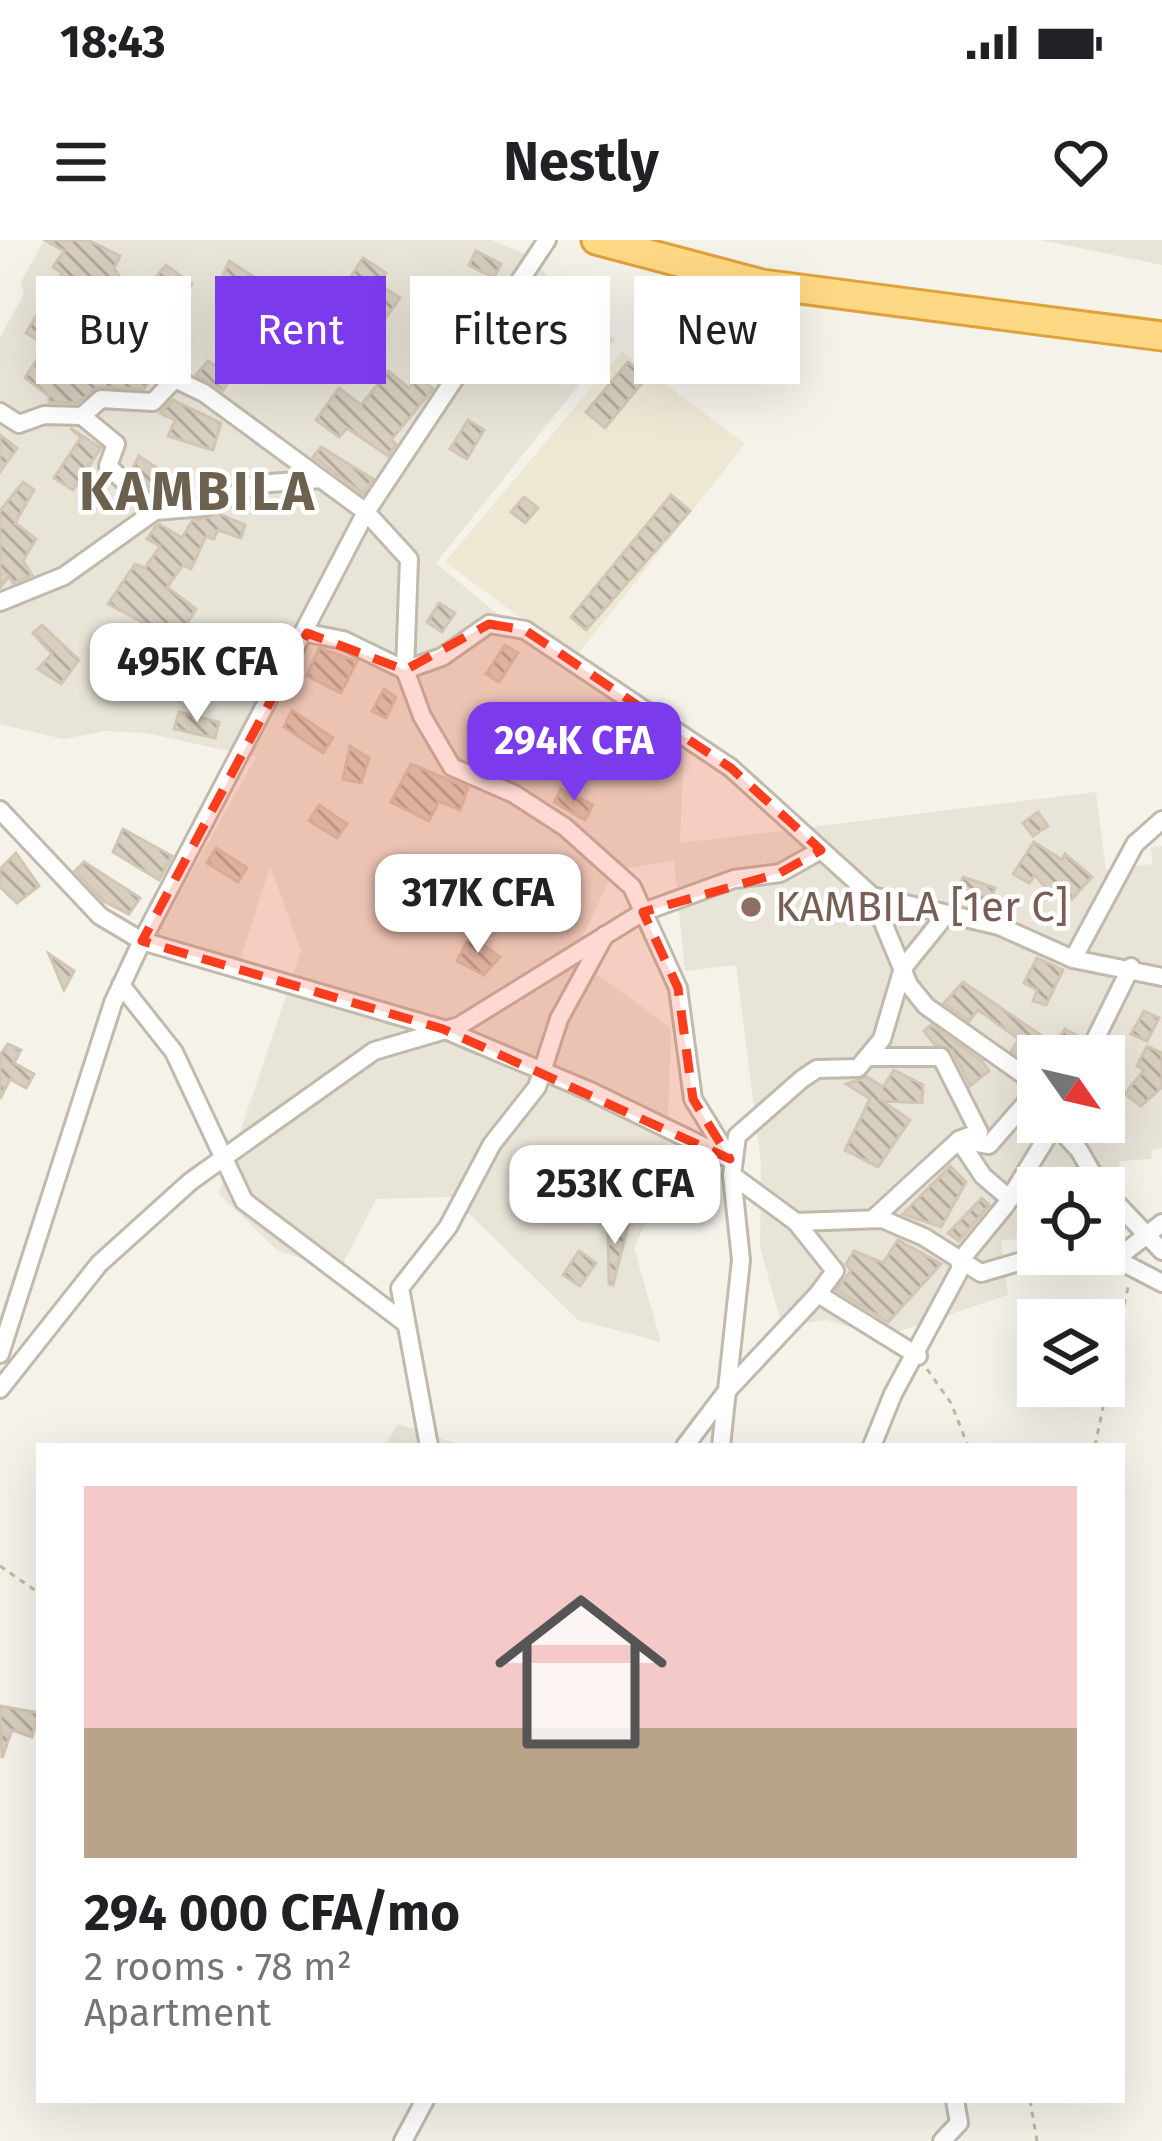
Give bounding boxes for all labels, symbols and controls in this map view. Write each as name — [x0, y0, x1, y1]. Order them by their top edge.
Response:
text: 18:43 — [60, 15, 166, 69]
icon: menu — [48, 129, 114, 195]
icon: heart — [1048, 129, 1114, 195]
text: Nestly — [503, 130, 659, 194]
chip: Buy — [36, 276, 191, 384]
chip: Rent — [215, 276, 386, 384]
chip: Filters — [410, 276, 610, 384]
chip: New — [634, 276, 800, 384]
district label: KAMBILA — [79, 460, 317, 524]
pin: 495K CFA — [73, 623, 321, 725]
text: 495K CFA — [117, 639, 277, 685]
pin: 294K CFA — [450, 702, 698, 804]
text: 294K CFA — [494, 718, 654, 764]
pin: 317K CFA — [354, 854, 602, 956]
text: 317K CFA — [402, 870, 554, 916]
place label: KAMBILA [1er C] — [775, 882, 1068, 932]
marker: KAMBILA [1er C] — [738, 894, 764, 920]
north arrow — [1017, 1035, 1125, 1143]
map controls — [1017, 1035, 1125, 1407]
pin: 253K CFA — [491, 1145, 739, 1247]
text: 253K CFA — [536, 1161, 694, 1207]
button: locate — [1017, 1167, 1125, 1275]
button: layers — [1017, 1299, 1125, 1407]
icon: home — [473, 1564, 689, 1780]
text: 294 000 CFA/mo — [84, 1882, 460, 1944]
text: 2 rooms · 78 m² — [84, 1944, 352, 1990]
text: Apartment — [84, 1990, 271, 2036]

